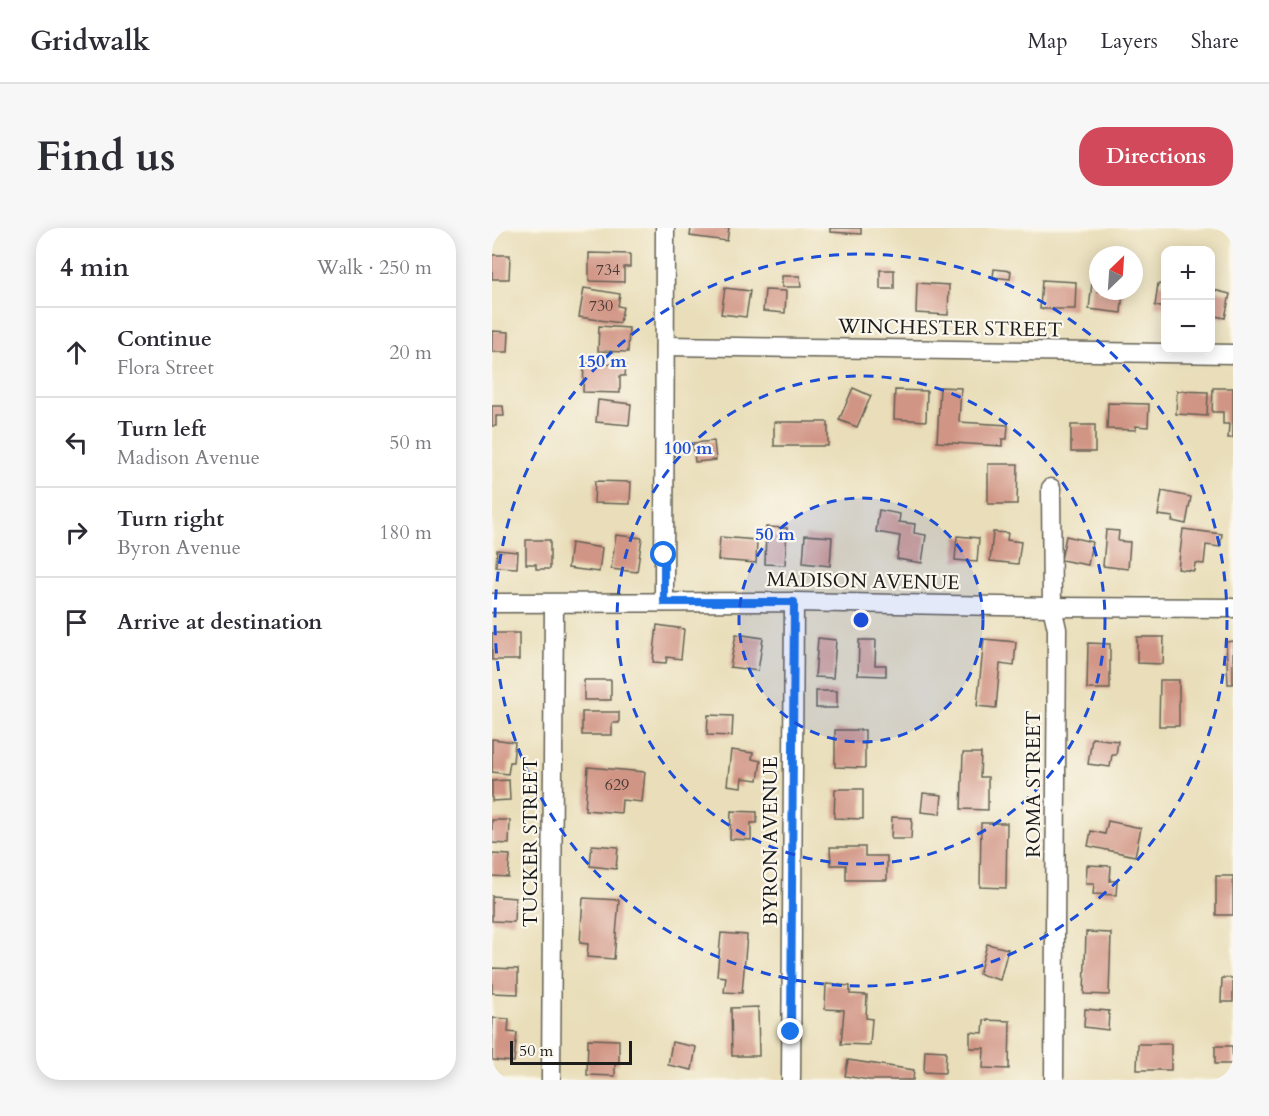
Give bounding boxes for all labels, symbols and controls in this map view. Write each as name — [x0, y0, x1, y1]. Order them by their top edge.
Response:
text: Gridwalk — [30, 22, 150, 60]
text: Map — [1028, 27, 1068, 56]
text: Layers — [1101, 27, 1158, 56]
text: Share — [1191, 27, 1239, 56]
button: Directions — [1079, 127, 1233, 186]
text: Find us — [36, 128, 176, 185]
north arrow — [1089, 246, 1143, 300]
map controls — [1161, 246, 1215, 354]
button: + — [1161, 246, 1215, 300]
text: 4 min — [60, 250, 129, 285]
text: Walk · 250 m — [317, 254, 432, 281]
house number: 734 — [596, 259, 620, 281]
house number: 730 — [589, 295, 613, 317]
button: − — [1161, 300, 1215, 354]
street label: WINCHESTER STREET — [837, 313, 1063, 343]
text: Continue — [117, 324, 212, 354]
icon: ahead — [60, 336, 93, 369]
text: 20 m — [389, 339, 432, 366]
text: 150 m — [577, 349, 627, 374]
text: Flora Street — [117, 354, 214, 381]
text: Turn left — [117, 414, 206, 444]
icon: left — [60, 426, 93, 459]
text: 50 m — [389, 429, 432, 456]
text: 100 m — [663, 436, 713, 461]
text: Madison Avenue — [117, 444, 260, 471]
text: Turn right — [117, 504, 224, 534]
icon: right — [60, 516, 93, 549]
text: 180 m — [379, 519, 432, 546]
text: 50 m — [755, 522, 795, 547]
text: Byron Avenue — [117, 534, 241, 561]
route start — [650, 541, 676, 567]
street label: MADISON AVENUE — [766, 566, 960, 596]
icon: arrive — [60, 606, 93, 639]
text: Arrive at destination — [117, 607, 322, 637]
centre of rings — [851, 610, 871, 630]
street label: ROMA STREET — [1020, 710, 1047, 858]
street label: TUCKER STREET — [517, 756, 544, 927]
street label: BYRON AVENUE — [757, 756, 784, 926]
house number: 629 — [605, 774, 629, 796]
route end — [777, 1018, 803, 1044]
scale bar — [510, 1038, 632, 1066]
text: 50 m — [519, 1040, 553, 1062]

